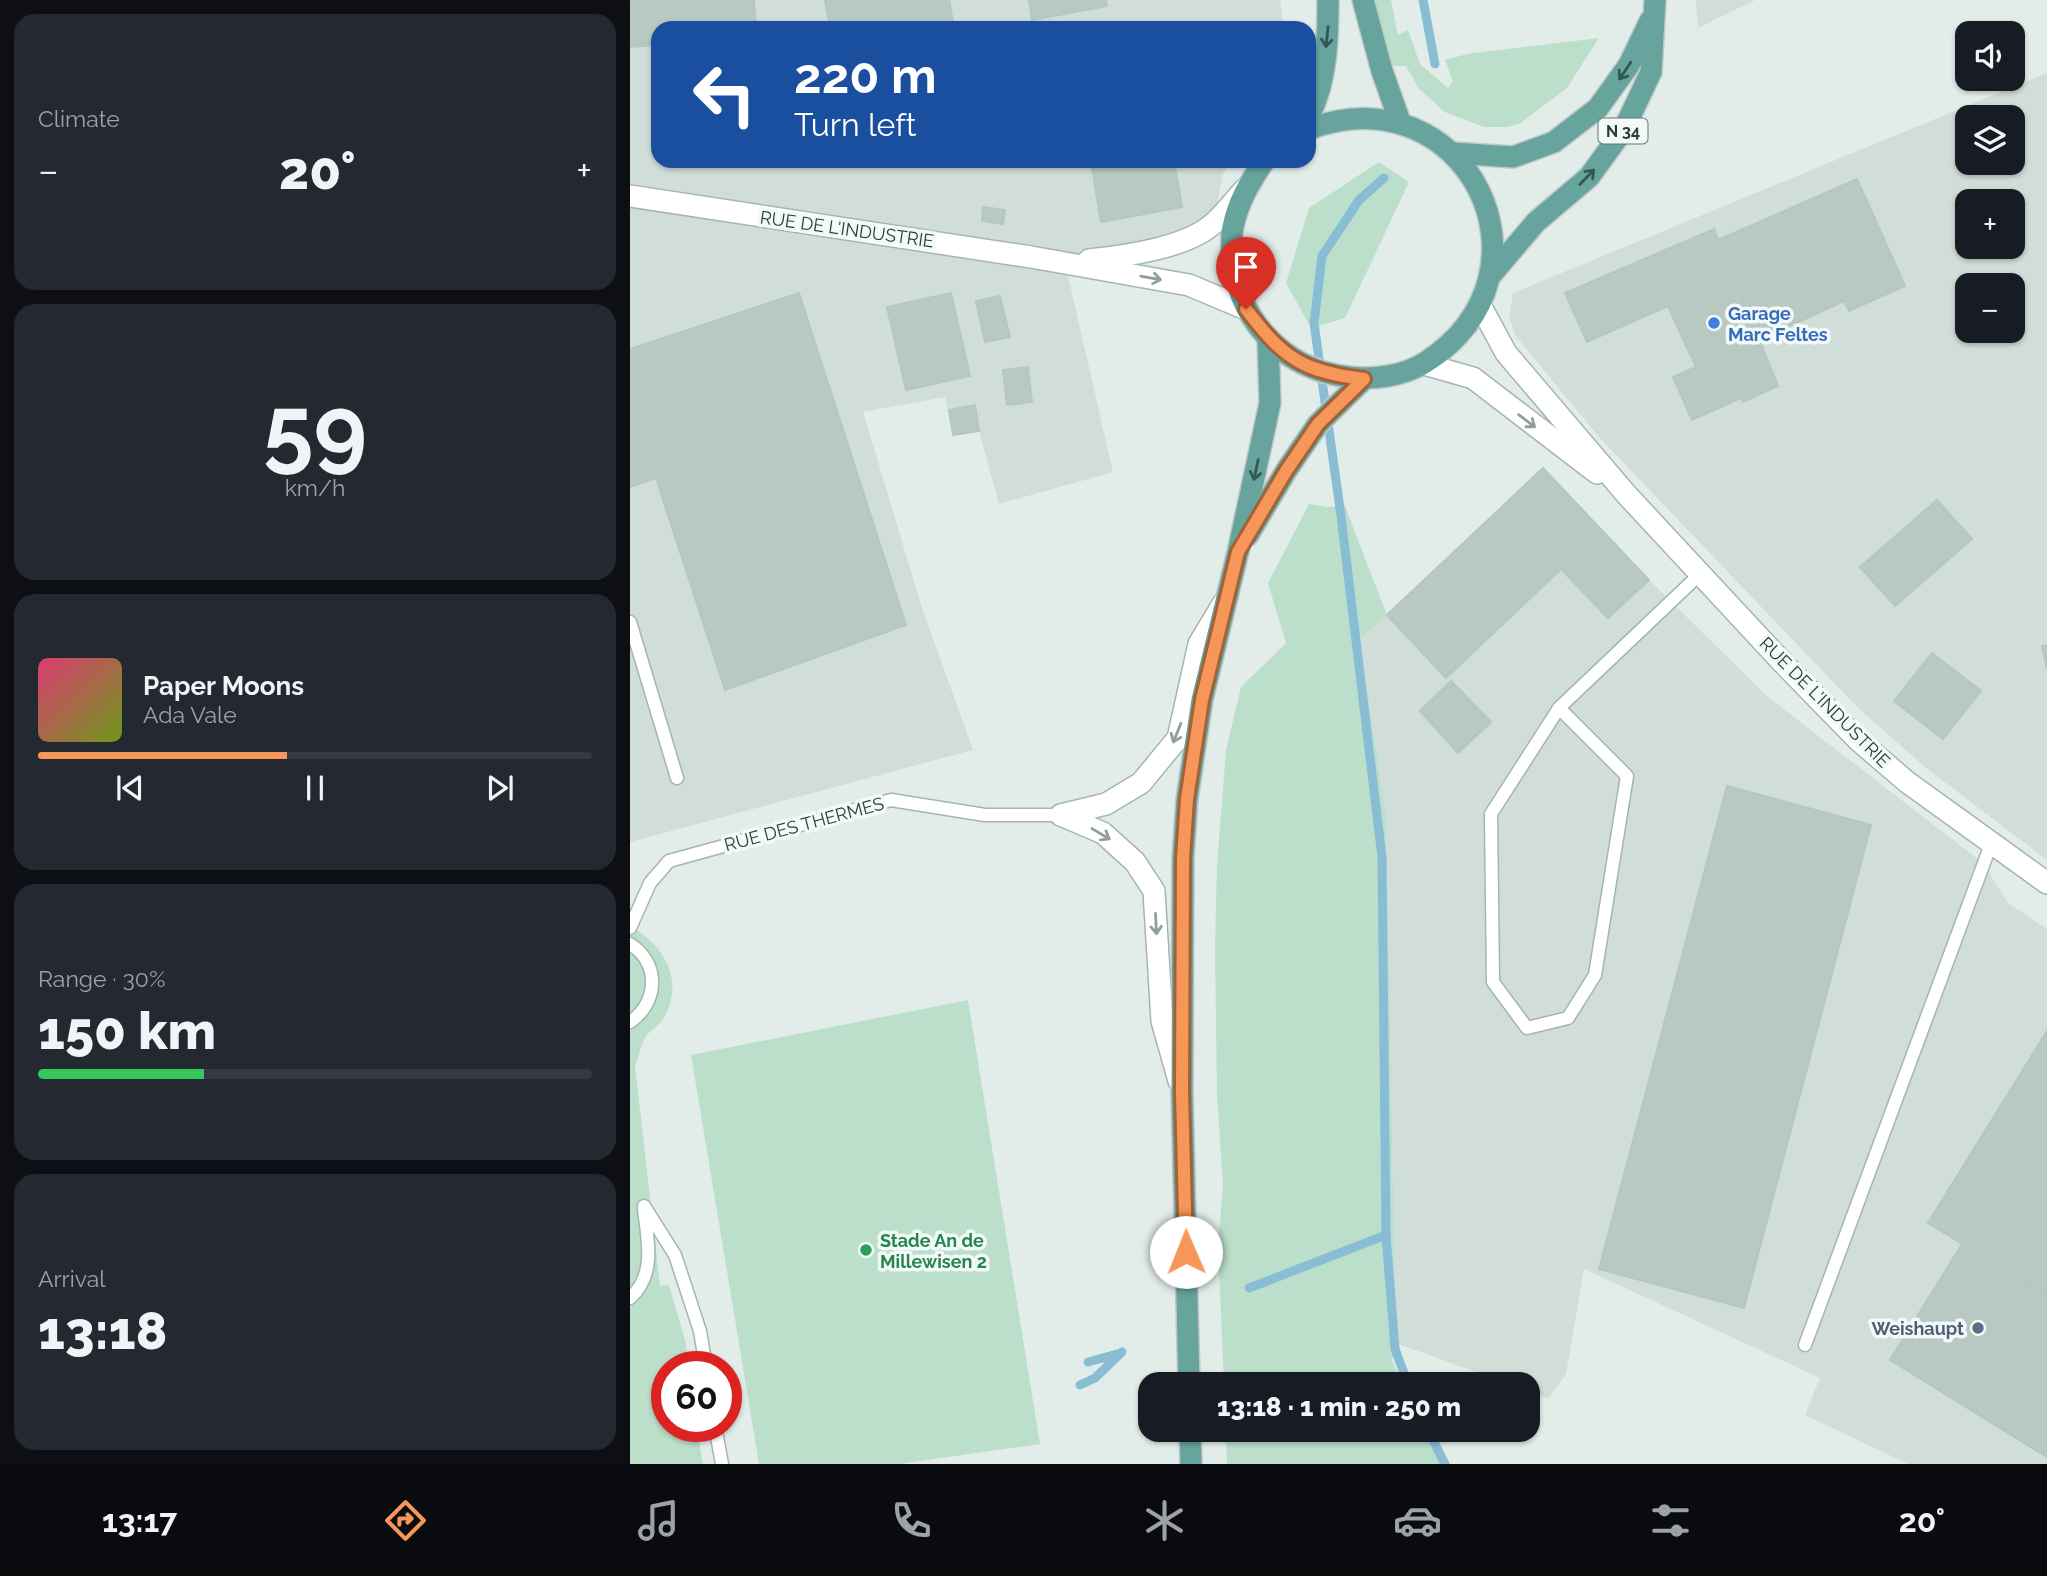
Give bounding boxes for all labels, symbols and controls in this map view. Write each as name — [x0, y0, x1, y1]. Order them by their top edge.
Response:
map controls — [1955, 21, 2025, 343]
button: sound — [1955, 21, 2025, 91]
one-way arrow — [1320, 25, 1333, 48]
text: 220 m — [794, 47, 937, 104]
icon: left — [679, 49, 770, 140]
one-way arrow — [1617, 61, 1632, 80]
text: Climate — [38, 105, 120, 132]
button: layers — [1955, 105, 2025, 175]
text: Turn left — [794, 106, 916, 143]
road number: N 34 — [1598, 119, 1648, 144]
text: 20° — [279, 140, 356, 201]
text: − — [38, 148, 58, 193]
text: + — [576, 148, 592, 193]
one-way arrow — [1579, 169, 1596, 186]
button: + — [1955, 189, 2025, 259]
street label: RUE DE L'INDUSTRIE — [759, 206, 935, 252]
pin — [1216, 237, 1276, 309]
icon: arrive — [1227, 248, 1265, 286]
one-way arrow — [1139, 272, 1162, 285]
button: − — [1955, 273, 2025, 343]
place label: Garage Marc Feltes — [1728, 303, 1828, 345]
marker: Garage Marc Feltes — [1706, 315, 1722, 331]
text: 59 — [263, 375, 367, 482]
one-way arrow — [1517, 413, 1535, 428]
one-way arrow — [1249, 458, 1262, 481]
text: km/h — [285, 474, 345, 501]
street label: RUE DE L'INDUSTRIE — [1756, 633, 1894, 771]
text: Paper Moons — [143, 671, 304, 701]
text: Ada Vale — [143, 701, 237, 728]
one-way arrow — [1170, 722, 1183, 744]
icon: previous — [111, 769, 149, 807]
icon: pause — [296, 769, 334, 807]
icon: next — [481, 769, 519, 807]
street label: RUE DES THERMES — [722, 793, 886, 855]
one-way arrow — [1091, 827, 1111, 841]
one-way arrow — [1150, 913, 1163, 935]
text: Range · 30% — [38, 965, 165, 992]
text: 150 km — [38, 1000, 216, 1061]
position arrow — [1149, 1215, 1223, 1289]
place label: Stade An de Millewisen 2 — [880, 1230, 987, 1272]
marker: Stade An de Millewisen 2 — [858, 1242, 874, 1258]
text: Arrival — [38, 1265, 105, 1292]
text: 13:18 — [38, 1300, 167, 1361]
place label: Weishaupt — [1872, 1318, 1964, 1339]
marker: Weishaupt — [1970, 1320, 1986, 1336]
speed limit sign: 60 — [651, 1351, 742, 1442]
text: 13:18 · 1 min · 250 m — [1217, 1392, 1461, 1422]
icon: directions — [381, 1496, 430, 1545]
icon: music — [634, 1496, 683, 1545]
icon: phone — [887, 1496, 936, 1545]
icon: climate — [1140, 1496, 1189, 1545]
icon: car — [1393, 1496, 1442, 1545]
icon: filters — [1646, 1496, 1695, 1545]
text: 13:17 — [102, 1502, 177, 1539]
text: 20° — [1899, 1502, 1945, 1539]

